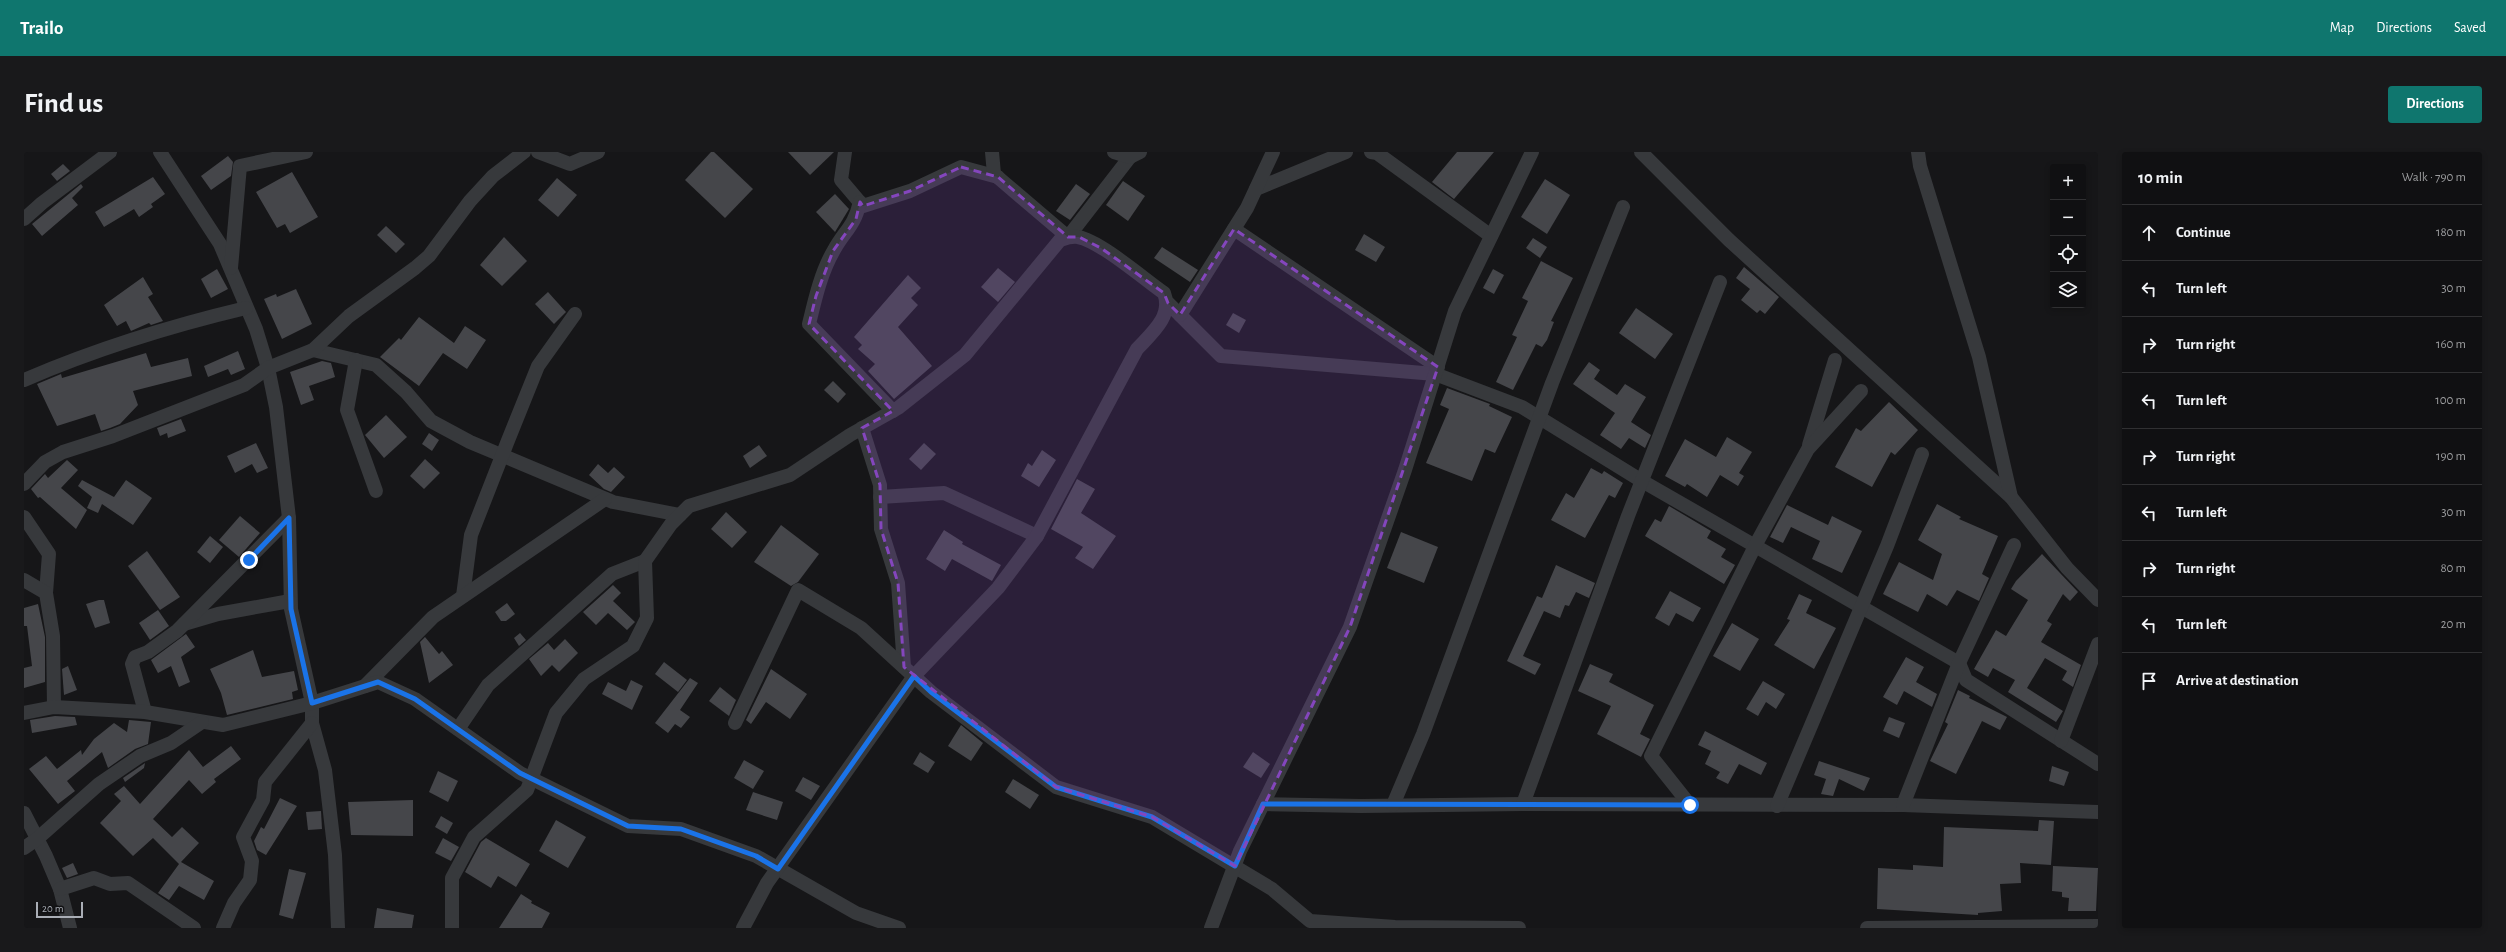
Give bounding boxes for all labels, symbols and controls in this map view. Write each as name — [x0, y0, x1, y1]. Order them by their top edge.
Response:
text: Trailo — [20, 19, 63, 38]
text: Map — [2330, 21, 2354, 35]
text: Directions — [2376, 21, 2432, 35]
text: Saved — [2454, 21, 2486, 35]
button: Directions — [2388, 86, 2482, 123]
text: Find us — [24, 90, 103, 118]
map controls — [2050, 164, 2086, 308]
button: + — [2050, 164, 2086, 200]
text: 10 min — [2138, 169, 2183, 186]
text: Walk · 790 m — [2402, 171, 2466, 184]
button: − — [2050, 200, 2086, 236]
icon: ahead — [2138, 222, 2160, 244]
text: Continue — [2176, 225, 2231, 240]
text: 180 m — [2436, 226, 2466, 239]
button: locate — [2050, 236, 2086, 272]
button: layers — [2050, 272, 2086, 308]
icon: left — [2138, 278, 2160, 300]
text: Turn left — [2176, 281, 2227, 296]
text: 30 m — [2441, 282, 2466, 295]
icon: right — [2138, 334, 2160, 356]
text: Turn right — [2176, 337, 2235, 352]
text: 160 m — [2436, 338, 2466, 351]
icon: left — [2138, 390, 2160, 412]
text: Turn left — [2176, 393, 2227, 408]
text: 100 m — [2435, 394, 2466, 407]
icon: right — [2138, 446, 2160, 468]
text: Turn right — [2176, 449, 2235, 464]
text: 190 m — [2436, 450, 2466, 463]
icon: left — [2138, 502, 2160, 524]
text: Turn left — [2176, 505, 2227, 520]
text: 30 m — [2441, 506, 2466, 519]
route end — [240, 551, 258, 569]
icon: right — [2138, 558, 2160, 580]
text: Turn right — [2176, 561, 2235, 576]
text: 80 m — [2440, 562, 2466, 575]
icon: left — [2138, 614, 2160, 636]
text: Turn left — [2176, 617, 2227, 632]
text: 20 m — [2441, 618, 2466, 631]
icon: arrive — [2138, 670, 2160, 692]
text: Arrive at destination — [2176, 673, 2299, 688]
route start — [1681, 796, 1699, 814]
scale bar — [36, 900, 83, 919]
text: 20 m — [42, 903, 63, 914]

